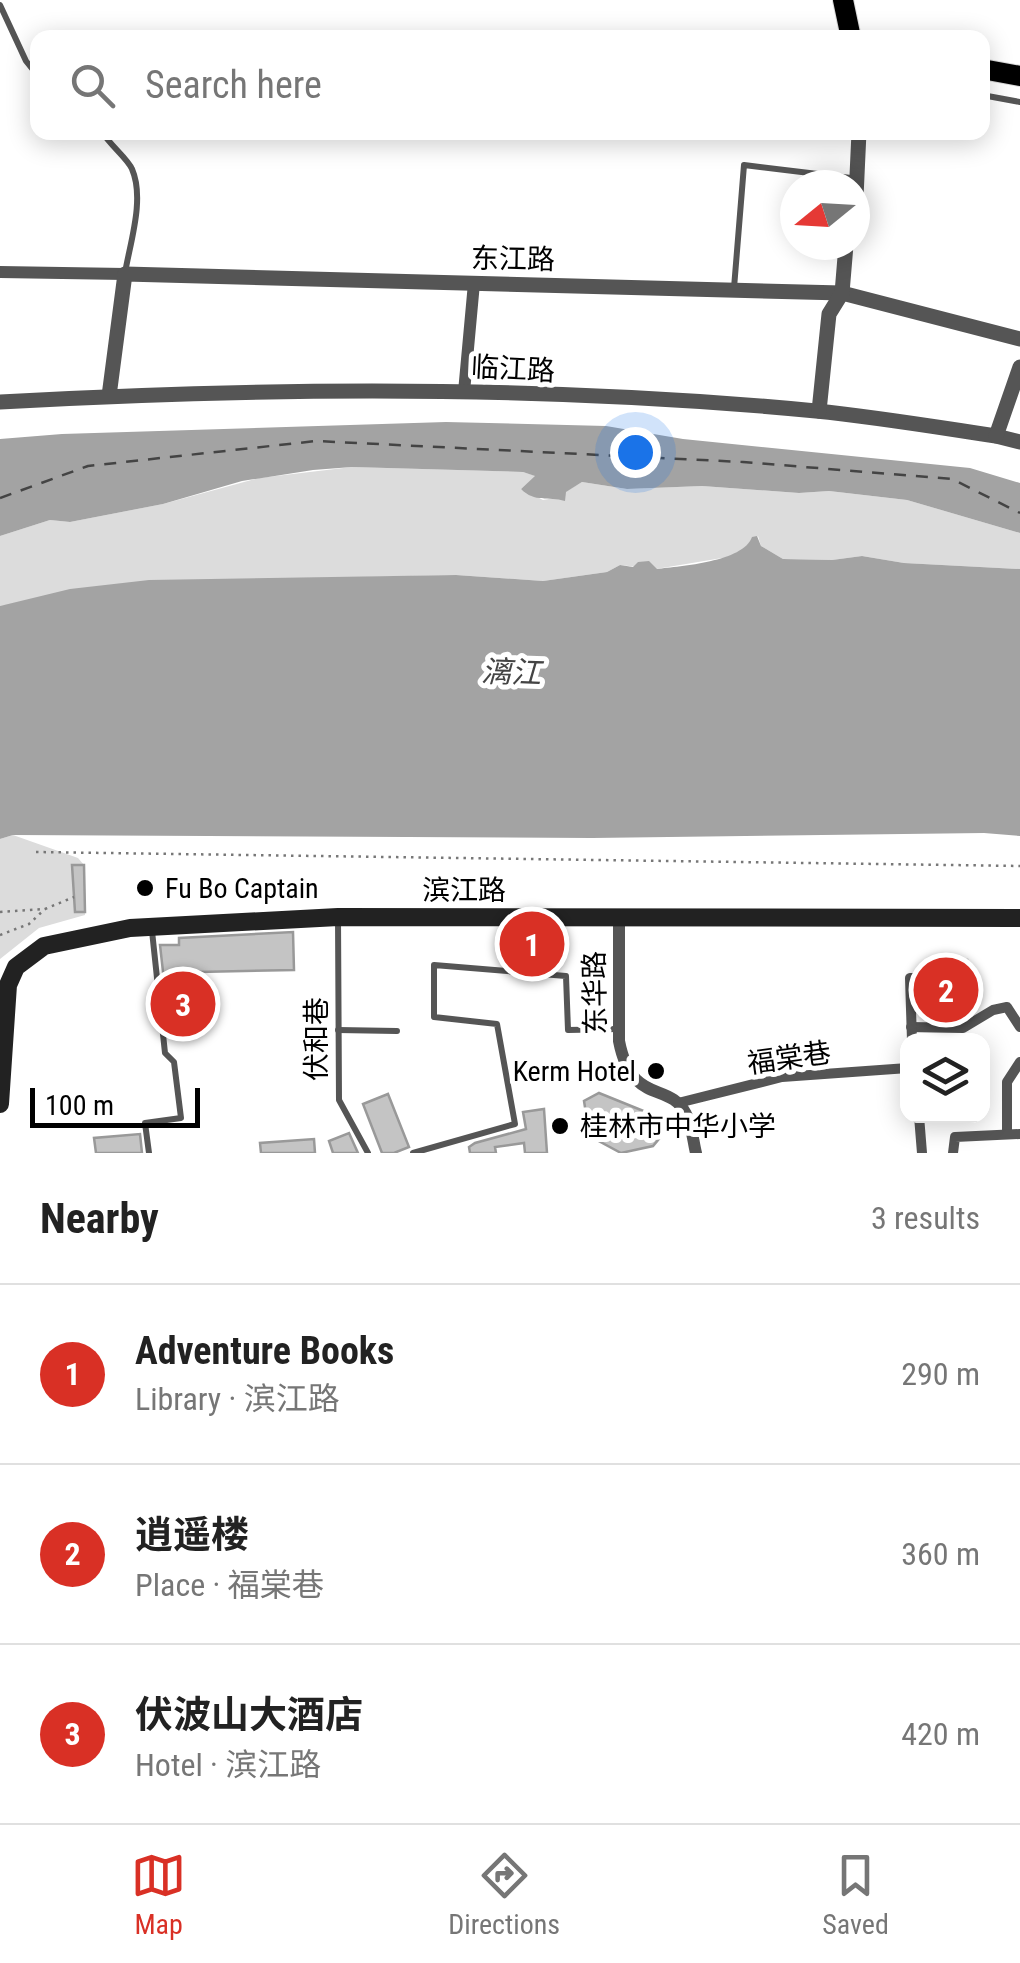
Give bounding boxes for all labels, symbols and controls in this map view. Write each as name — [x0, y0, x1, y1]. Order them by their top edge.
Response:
search box — [30, 30, 990, 140]
icon: search — [65, 58, 120, 113]
text: Search here — [145, 63, 322, 107]
north arrow — [780, 170, 870, 260]
street label: 东江路 — [471, 242, 555, 276]
street label: 临江路 — [470, 350, 556, 388]
your location — [610, 427, 661, 478]
water label: 漓江 — [480, 653, 545, 691]
place label: Fu Bo Captain — [165, 872, 319, 905]
street label: 滨江路 — [422, 874, 506, 907]
marker: Fu Bo Captain — [134, 877, 156, 899]
pin: 1 — [500, 906, 564, 982]
street label: 东华路 — [578, 951, 612, 1035]
pin: 2 — [914, 952, 978, 1028]
pin: 3 — [150, 966, 216, 1042]
street label: 伏和巷 — [300, 997, 333, 1081]
map controls — [900, 1033, 990, 1123]
button: layers — [900, 1033, 990, 1123]
street label: 福棠巷 — [745, 1036, 833, 1080]
place label: Kerm Hotel — [513, 1055, 636, 1088]
marker: Kerm Hotel — [645, 1060, 667, 1082]
scale bar — [30, 1083, 200, 1128]
text: 100 m — [45, 1089, 114, 1122]
place label: 桂林市中华小学 — [580, 1110, 776, 1143]
marker: 桂林市中华小学 — [549, 1115, 571, 1137]
text: Nearby — [40, 1194, 159, 1243]
text: 3 results — [871, 1199, 980, 1237]
text: Adventure Books — [135, 1329, 394, 1373]
text: 1 — [64, 1355, 81, 1393]
text: 290 m — [901, 1355, 980, 1393]
text: Library · 滨江路 — [135, 1380, 340, 1418]
text: 逍遥楼 — [135, 1513, 249, 1557]
text: 2 — [64, 1535, 81, 1573]
text: 360 m — [901, 1535, 980, 1573]
text: Place · 福棠巷 — [135, 1566, 324, 1604]
text: 伏波山大酒店 — [135, 1693, 363, 1737]
text: 3 — [64, 1715, 81, 1753]
text: 420 m — [901, 1715, 980, 1753]
text: Hotel · 滨江路 — [135, 1746, 321, 1784]
tab: Map — [131, 1848, 186, 1941]
tab: Directions — [448, 1848, 560, 1941]
tab: Saved — [822, 1848, 889, 1941]

